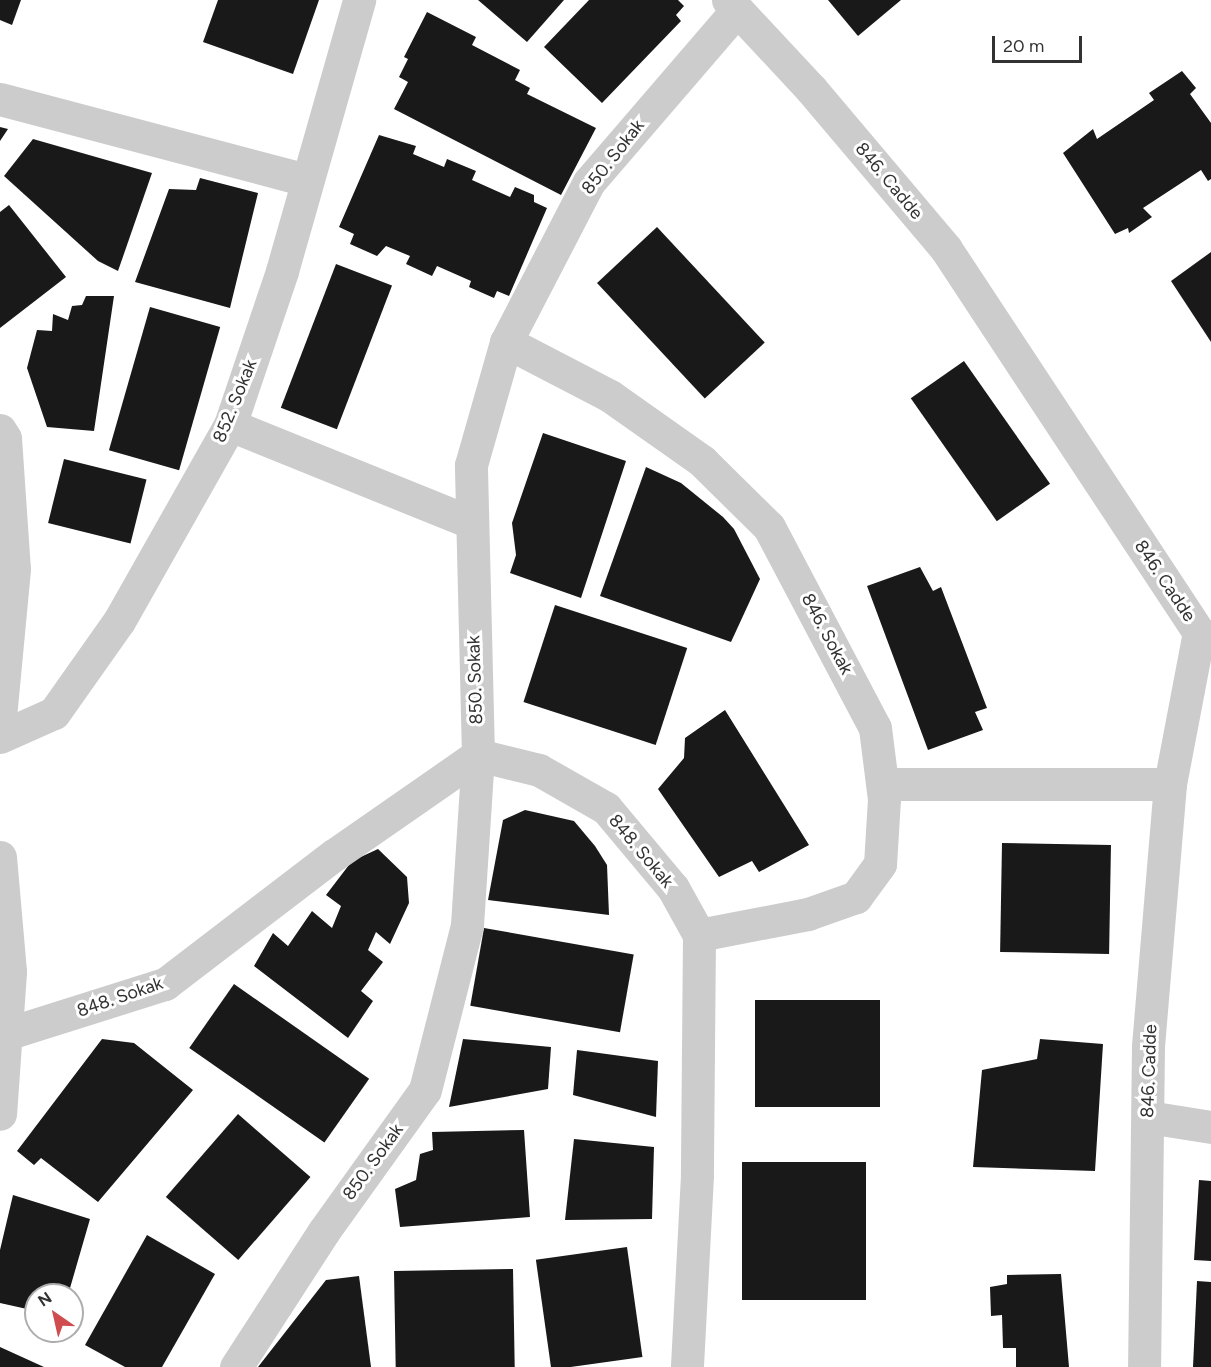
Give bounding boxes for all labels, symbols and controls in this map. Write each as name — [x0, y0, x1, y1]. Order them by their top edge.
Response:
scale bar — [995, 24, 1085, 62]
text: 20 m — [1003, 35, 1044, 57]
street label: 850. Sokak — [577, 115, 649, 199]
street label: 846. Cadde — [851, 138, 927, 224]
street label: 852. Sokak — [209, 356, 261, 446]
street label: 846. Cadde — [1130, 536, 1200, 626]
street label: 846. Sokak — [797, 590, 857, 678]
street label: 850. Sokak — [463, 635, 487, 725]
street label: 848. Sokak — [604, 810, 678, 892]
street label: 848. Sokak — [74, 972, 166, 1022]
street label: 846. Cadde — [1137, 1024, 1161, 1118]
street label: 850. Sokak — [338, 1120, 408, 1204]
north arrow — [24, 1283, 84, 1343]
text: N — [34, 1288, 55, 1311]

